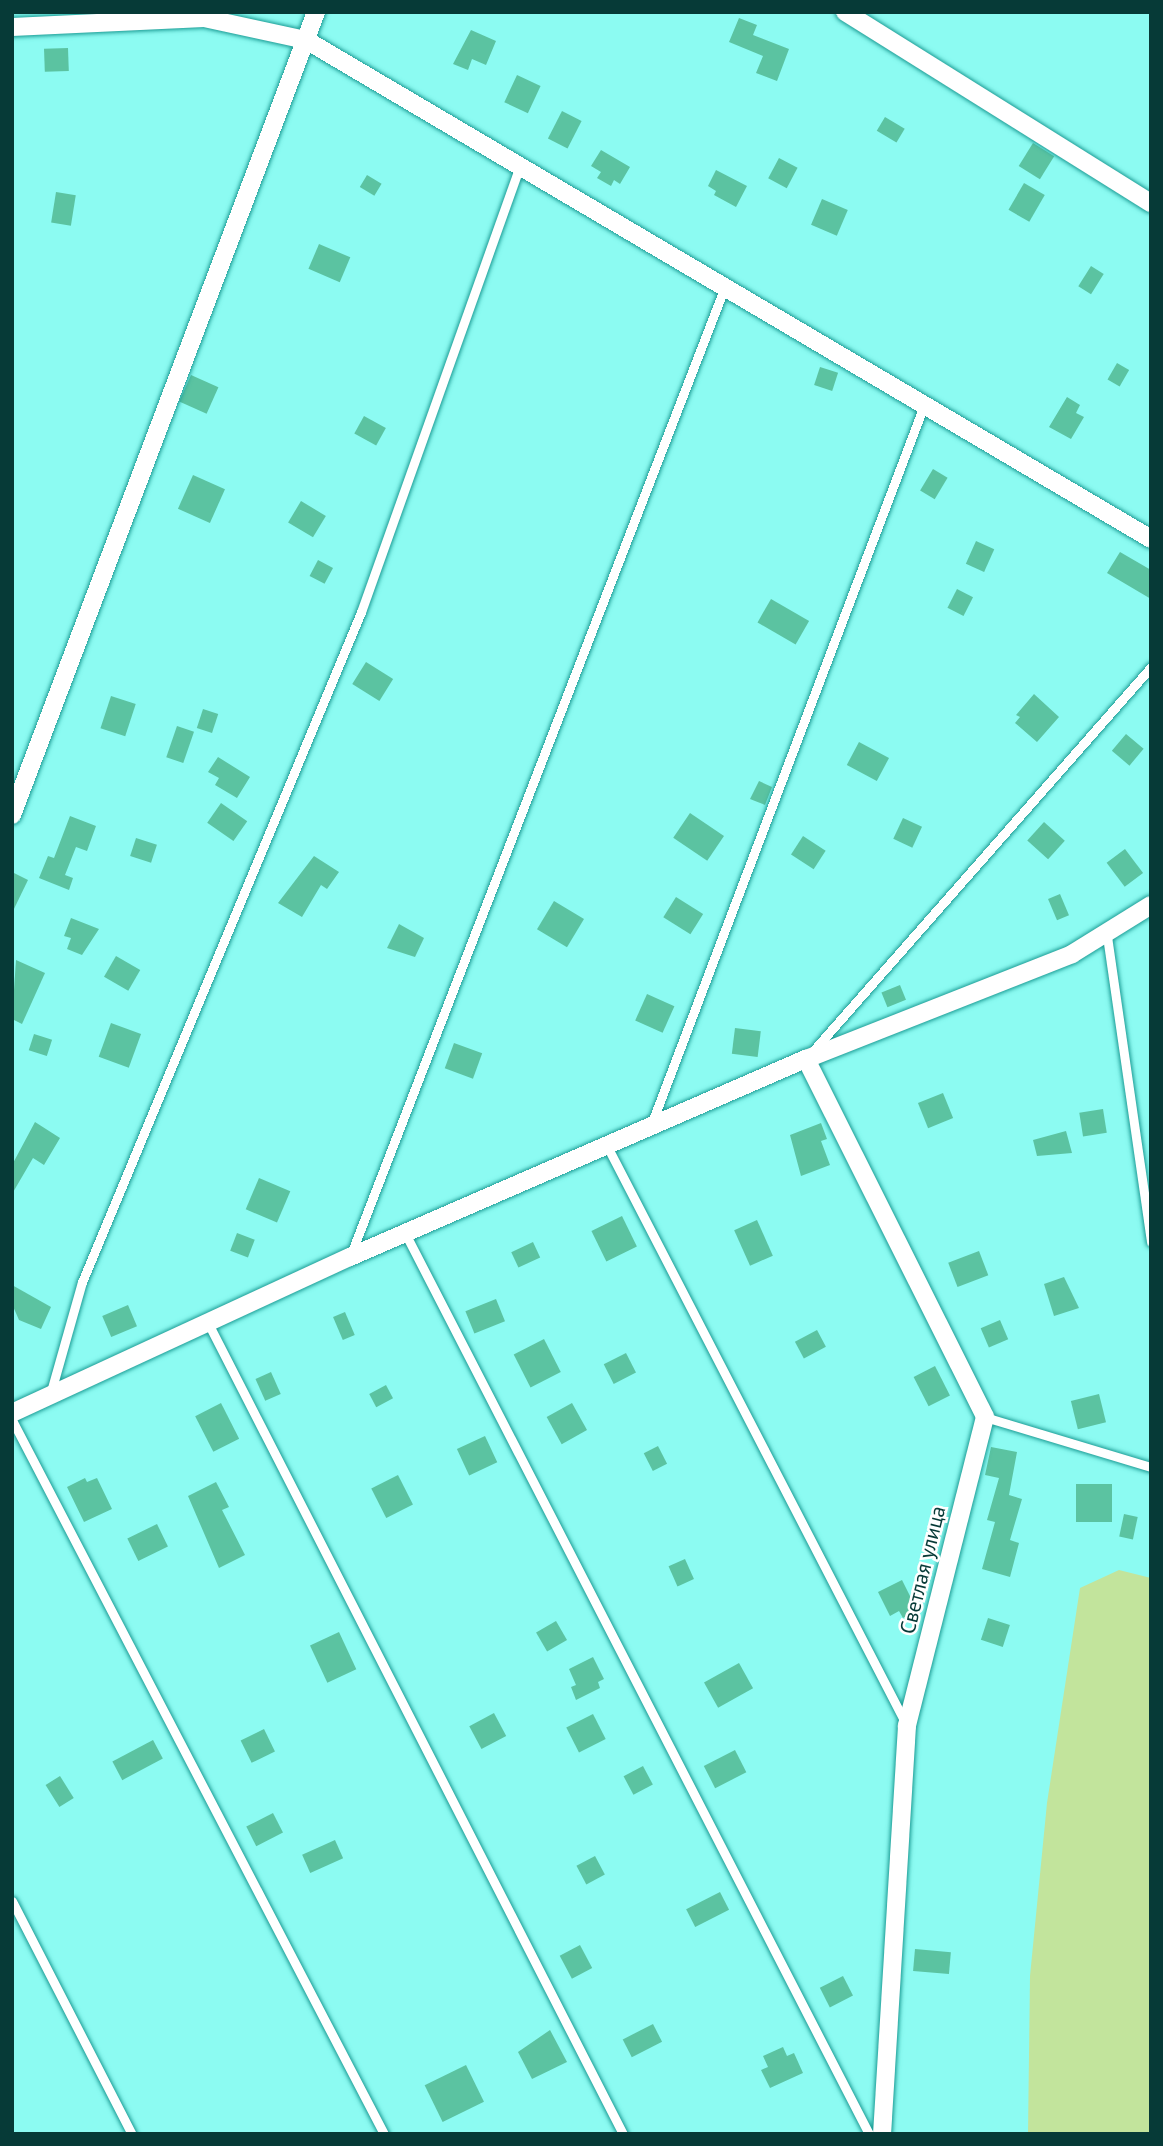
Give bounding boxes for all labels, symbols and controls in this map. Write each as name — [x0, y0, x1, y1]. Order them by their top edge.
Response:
street label: Светлая улица — [895, 1503, 951, 1637]

